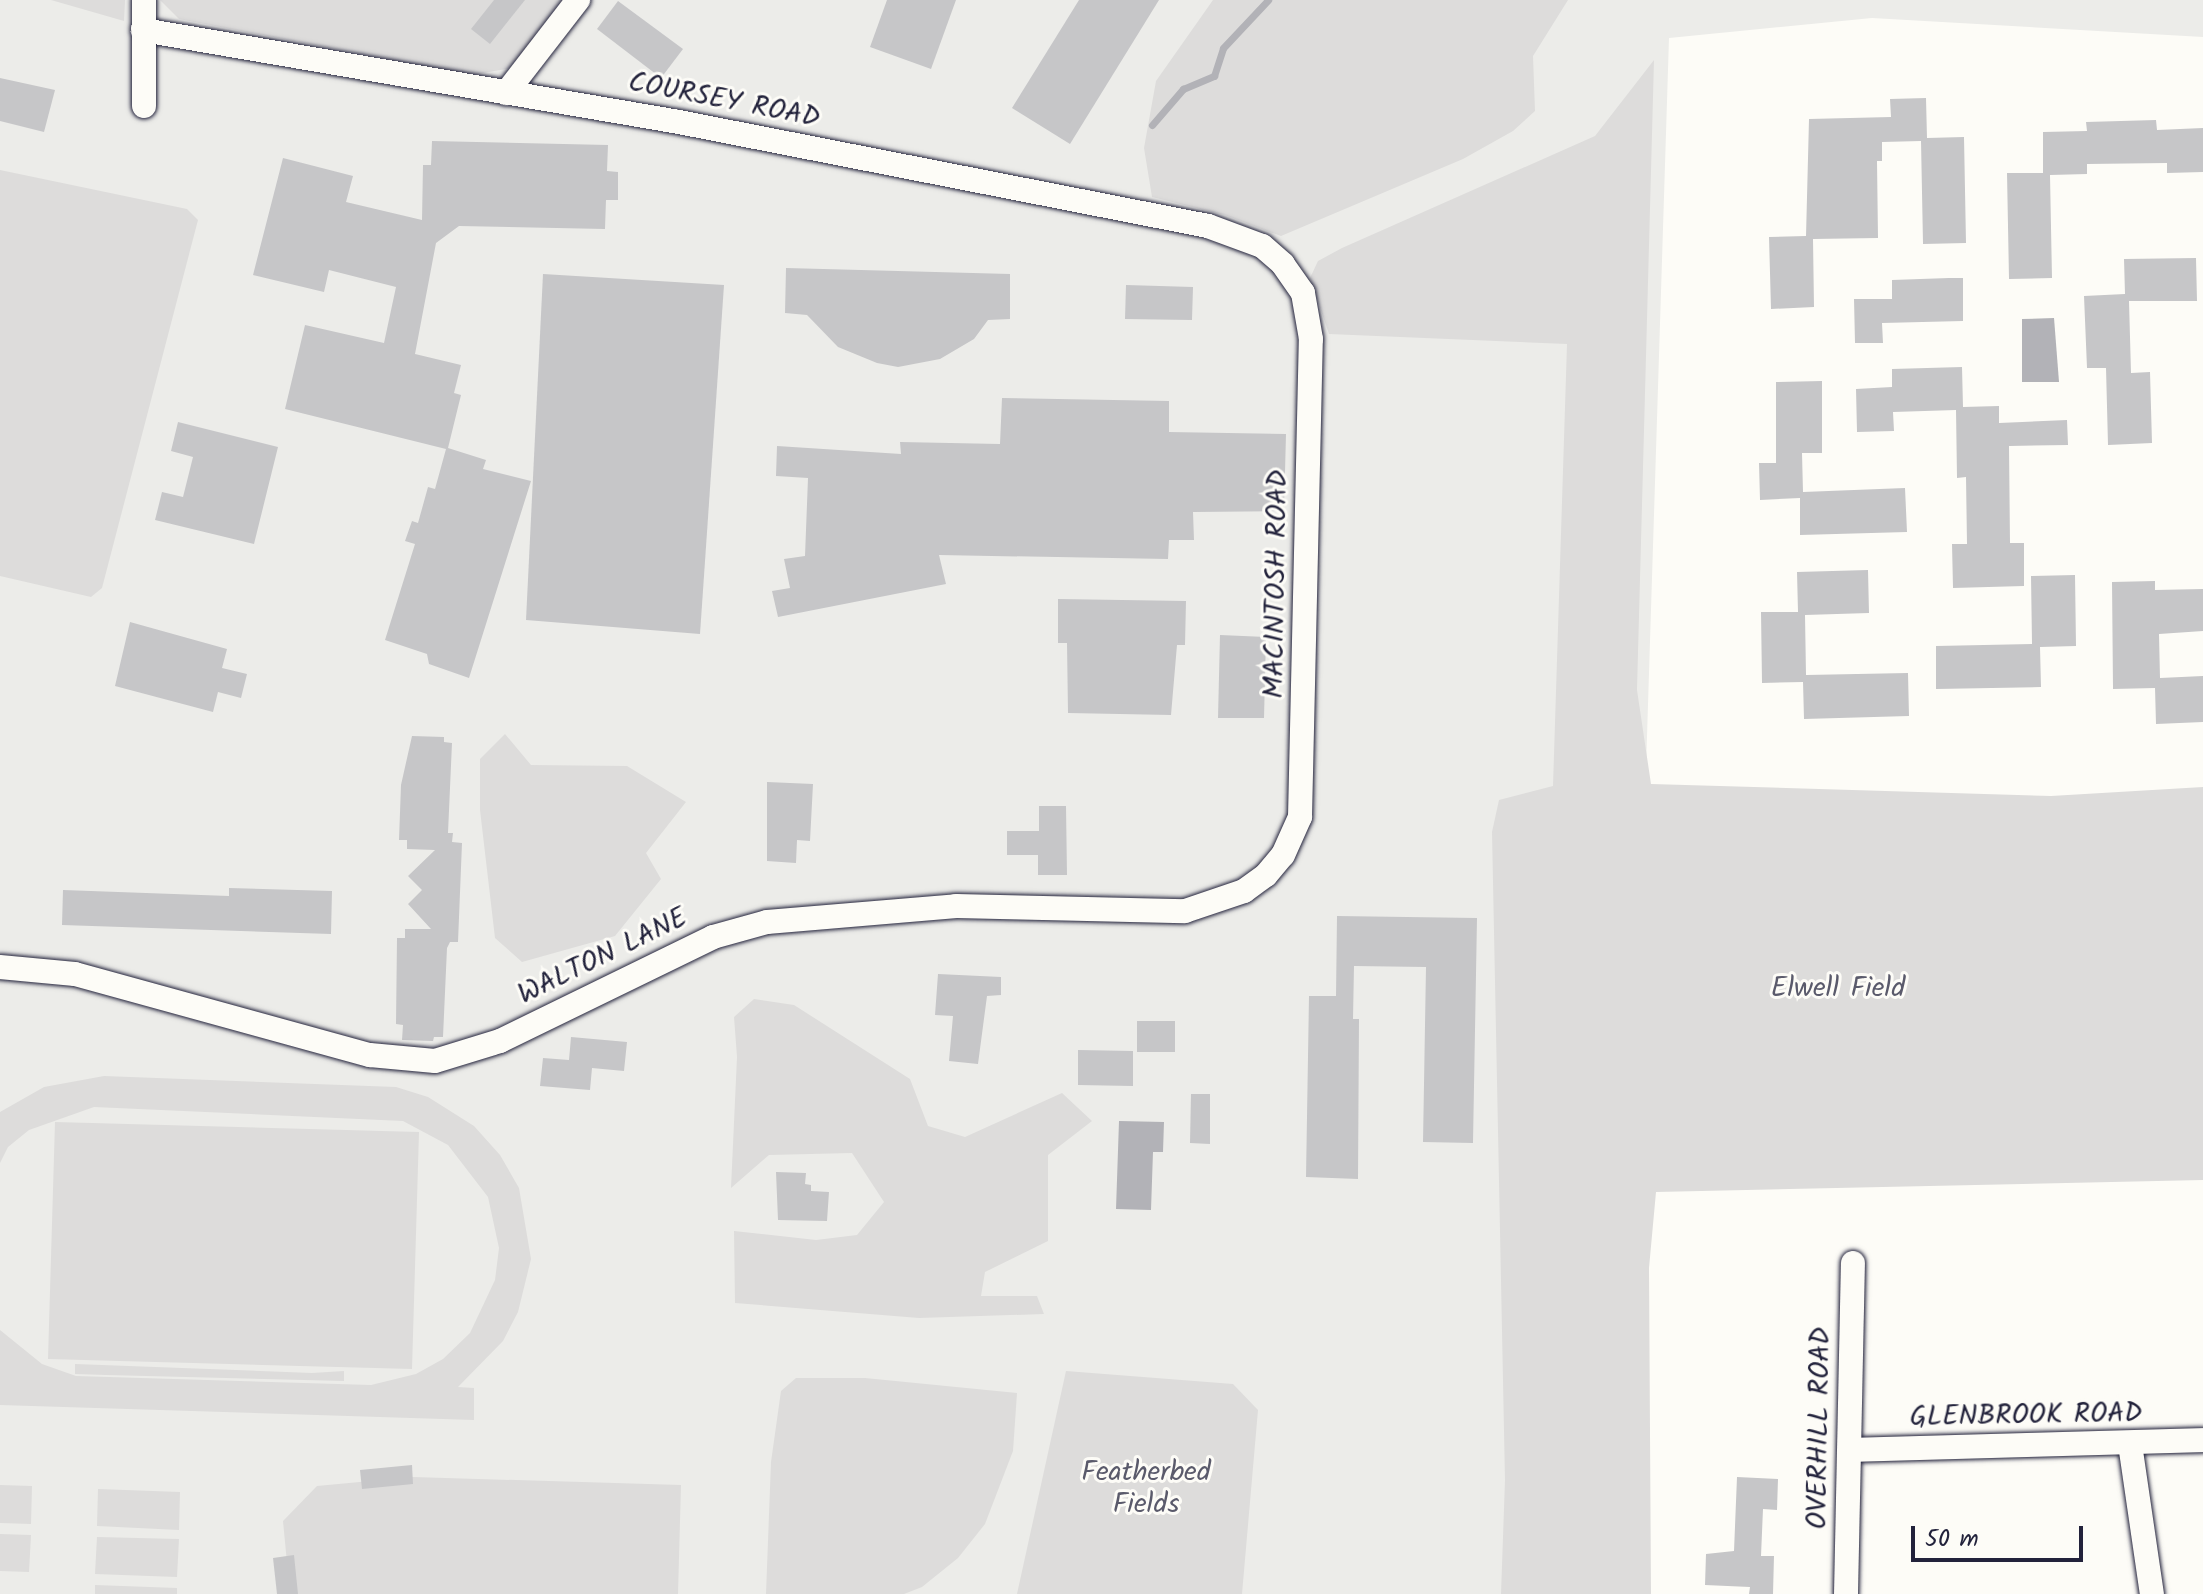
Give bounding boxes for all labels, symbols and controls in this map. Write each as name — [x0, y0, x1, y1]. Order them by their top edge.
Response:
street label: COURSEY ROAD — [625, 66, 823, 136]
street label: MACINTOSH ROAD — [1258, 469, 1296, 699]
street label: WALTON LANE — [513, 902, 693, 1012]
park label: Elwell Field — [1771, 972, 1905, 1006]
street label: OVERHILL ROAD — [1801, 1326, 1839, 1530]
street label: GLENBROOK ROAD — [1909, 1397, 2143, 1435]
park label: Featherbed Fields — [1081, 1456, 1211, 1522]
scale bar — [1915, 1510, 2087, 1560]
text: 50 m — [1925, 1520, 1979, 1559]

